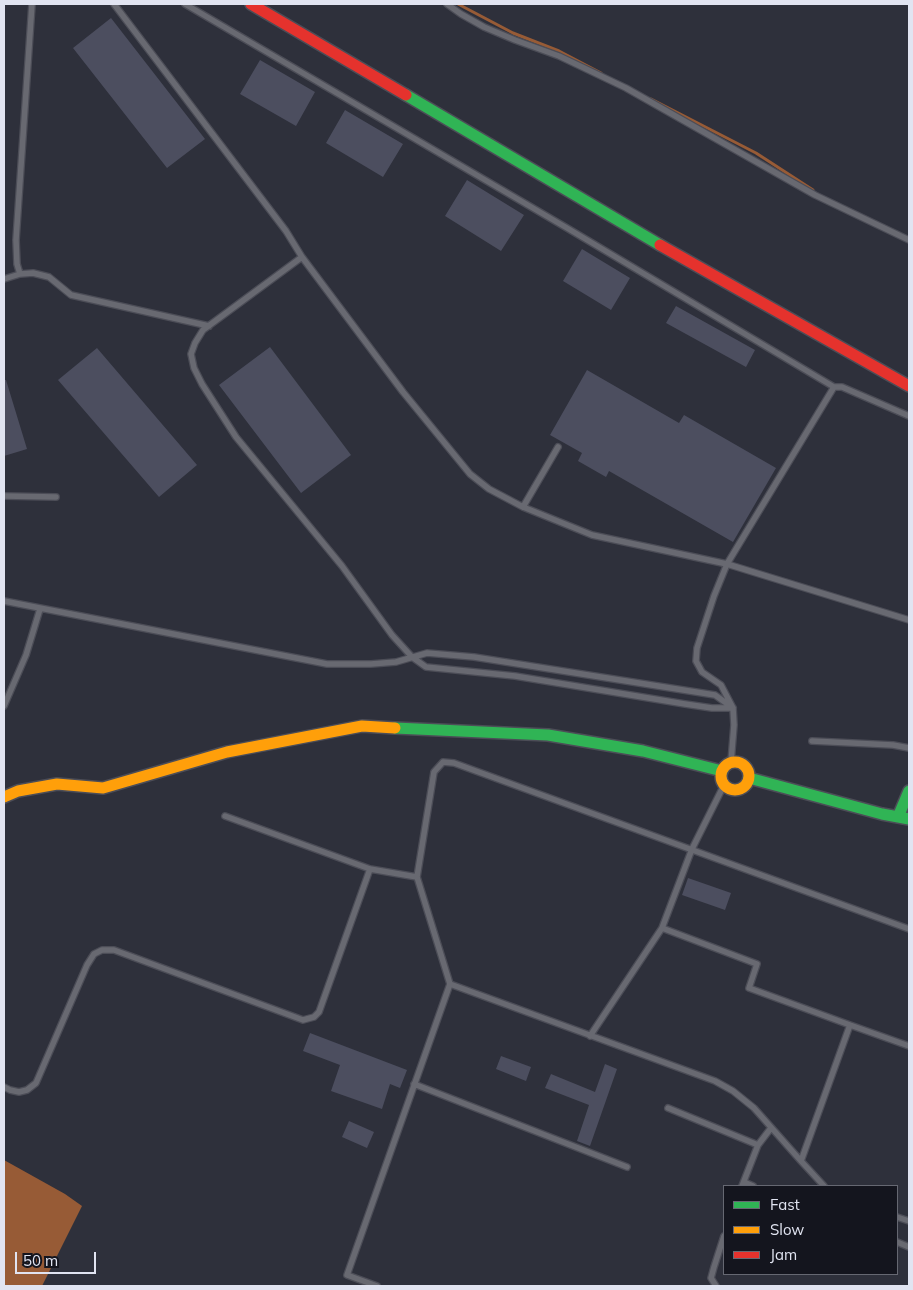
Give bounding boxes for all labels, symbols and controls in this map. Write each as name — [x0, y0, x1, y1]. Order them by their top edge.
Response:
legend — [723, 1185, 898, 1275]
text: Fast — [770, 1195, 800, 1214]
text: Slow — [770, 1220, 804, 1239]
scale bar — [18, 1242, 99, 1274]
text: Jam — [770, 1245, 797, 1264]
text: 50 m — [23, 1251, 58, 1270]

